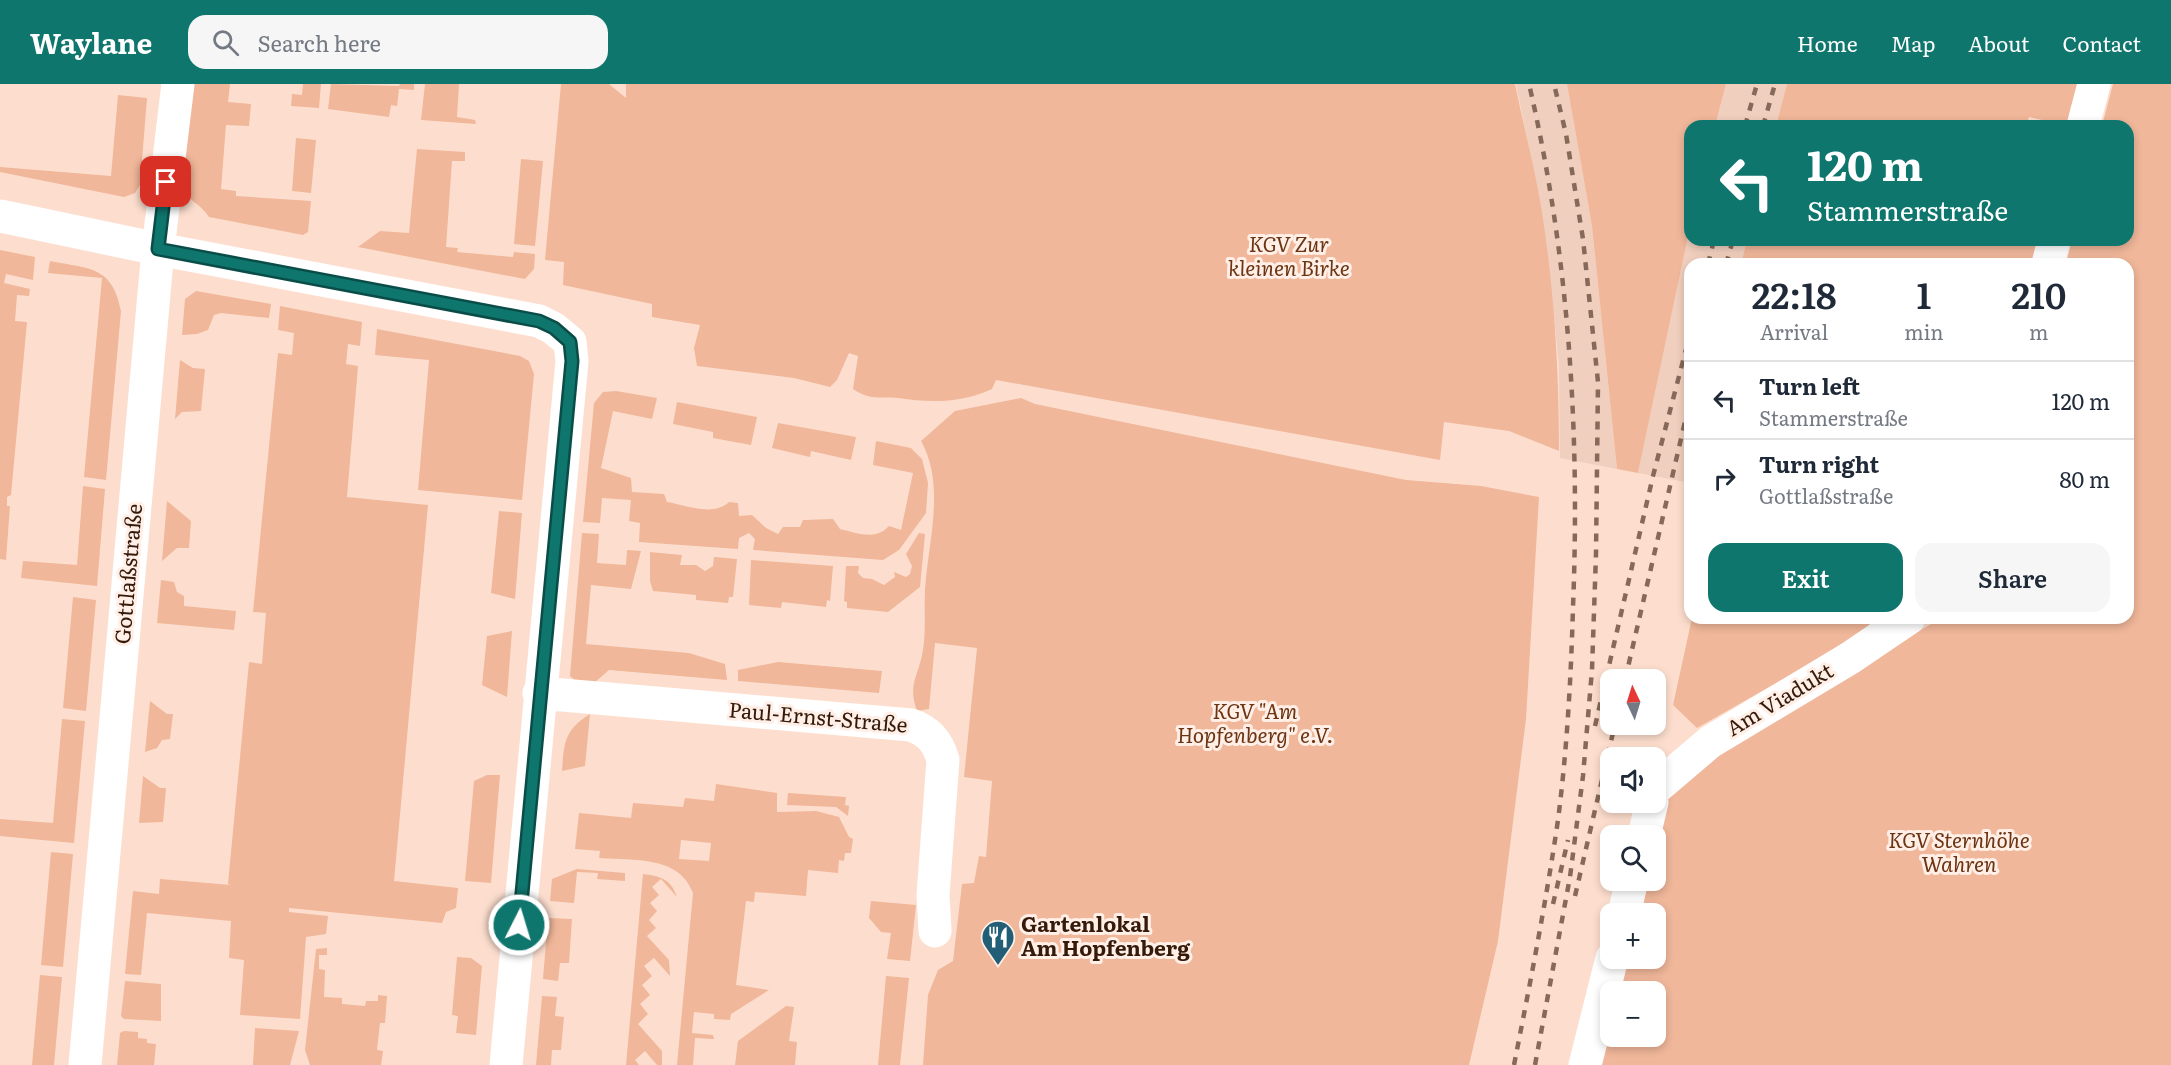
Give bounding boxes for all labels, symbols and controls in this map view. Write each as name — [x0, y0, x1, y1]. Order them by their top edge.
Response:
search box — [188, 15, 608, 69]
text: Waylane — [30, 21, 152, 63]
icon: search — [209, 26, 242, 59]
text: Search here — [257, 26, 381, 59]
text: Home — [1797, 27, 1858, 58]
text: Map — [1891, 27, 1935, 58]
text: About — [1968, 27, 2030, 58]
text: Contact — [2063, 27, 2141, 58]
text: 120 m — [1807, 132, 1923, 194]
icon: left — [1708, 144, 1786, 222]
pin — [140, 156, 191, 207]
icon: arrive — [149, 165, 182, 198]
text: Stammerstraße — [1807, 189, 2008, 229]
park label: KGV Zur kleinen Birke — [1228, 227, 1350, 282]
text: 22:18 — [1752, 267, 1837, 320]
text: 1 — [1917, 267, 1931, 320]
text: 210 — [2011, 267, 2066, 320]
text: Arrival — [1760, 316, 1828, 346]
text: min — [1904, 316, 1944, 346]
text: m — [2029, 316, 2048, 346]
text: Turn left — [1759, 369, 1860, 402]
icon: left — [1708, 384, 1741, 417]
text: 120 m — [2051, 384, 2110, 417]
text: Stammerstraße — [1759, 402, 1908, 432]
text: Turn right — [1759, 447, 1879, 480]
icon: right — [1708, 462, 1741, 495]
text: 80 m — [2059, 462, 2110, 495]
text: Gottlaßstraße — [1759, 480, 1893, 510]
street label: Gottlaßstraße — [105, 502, 148, 645]
button: Exit — [1708, 543, 1903, 612]
button: Share — [1915, 543, 2110, 612]
street label: Am Viadukt — [1719, 653, 1839, 742]
north arrow — [1600, 669, 1666, 735]
map controls — [1600, 669, 1666, 1047]
street label: Paul-Ernst-Straße — [727, 692, 909, 739]
park label: KGV "Am Hopfenberg" e.V. — [1177, 694, 1333, 749]
button: sound — [1600, 747, 1666, 813]
park label: KGV Sternhöhe Wahren — [1888, 823, 2030, 878]
button: search — [1600, 825, 1666, 891]
position arrow — [487, 893, 551, 957]
button: + — [1600, 903, 1666, 969]
place label: Gartenlokal Am Hopfenberg — [1021, 907, 1190, 962]
restaurant icon: Gartenlokal Am Hopfenberg — [980, 919, 1016, 966]
button: − — [1600, 981, 1666, 1047]

